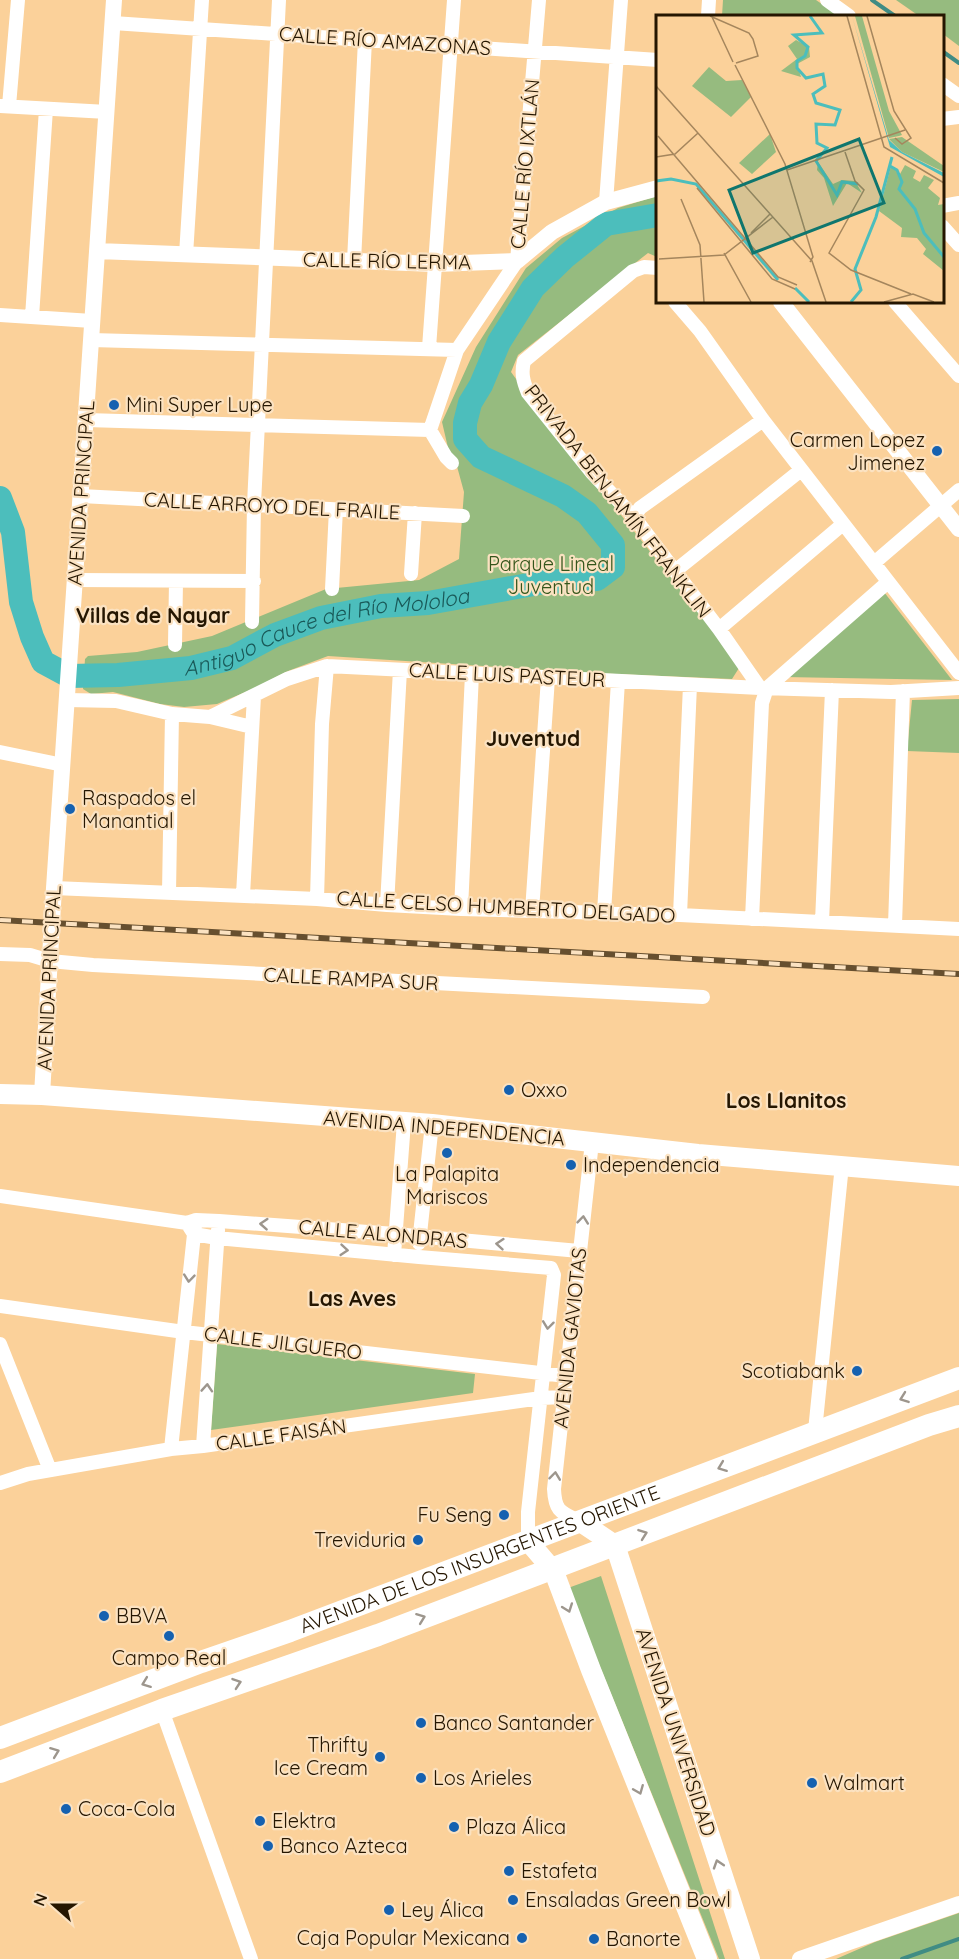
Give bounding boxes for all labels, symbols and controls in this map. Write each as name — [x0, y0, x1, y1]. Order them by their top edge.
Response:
inset map — [656, 15, 944, 303]
street label: CALLE RÍO AMAZONAS — [278, 21, 492, 60]
street label: CALLE RÍO IXTLÁN — [505, 78, 544, 250]
street label: CALLE RÍO LERMA — [303, 247, 471, 274]
street label: PRIVADA BENJAMÍN FRANKLIN — [520, 379, 717, 622]
place label: Mini Super Lupe — [126, 392, 273, 417]
marker: Mini Super Lupe — [107, 398, 121, 412]
street label: AVENIDA PRINCIPAL — [62, 399, 99, 586]
place label: Carmen Lopez Jimenez — [790, 427, 925, 475]
marker: Carmen Lopez Jimenez — [930, 444, 944, 458]
street label: CALLE ARROYO DEL FRAILE — [143, 486, 401, 525]
park label: Parque Lineal Juventud — [488, 551, 614, 599]
water label: Antiguo Cauce del Río Mololoa — [182, 582, 472, 681]
district label: Villas de Nayar — [76, 602, 230, 628]
street label: CALLE LUIS PASTEUR — [408, 657, 606, 692]
district label: Juventud — [486, 725, 580, 751]
place label: Raspados el Manantial — [82, 785, 196, 833]
marker: Raspados el Manantial — [63, 802, 77, 816]
street label: AVENIDA PRINCIPAL — [31, 884, 66, 1071]
street label: CALLE CELSO HUMBERTO DELGADO — [336, 885, 676, 928]
street label: CALLE RAMPA SUR — [263, 961, 439, 996]
place label: Oxxo — [521, 1077, 567, 1102]
marker: Oxxo — [502, 1083, 516, 1097]
district label: Los Llanitos — [726, 1087, 846, 1113]
street label: AVENIDA INDEPENDENCIA — [322, 1104, 566, 1151]
marker: La Palapita Mariscos — [440, 1146, 454, 1160]
place label: Independencia — [583, 1152, 720, 1177]
marker: Independencia — [564, 1158, 578, 1172]
place label: La Palapita Mariscos — [395, 1161, 499, 1209]
street label: CALLE ALONDRAS — [298, 1214, 468, 1253]
one-way arrow — [576, 1215, 589, 1224]
one-way arrow — [260, 1218, 269, 1231]
one-way arrow — [496, 1238, 505, 1251]
one-way arrow — [339, 1243, 348, 1256]
street label: AVENIDA GAVIOTAS — [548, 1246, 591, 1429]
one-way arrow — [183, 1274, 196, 1283]
district label: Las Aves — [308, 1285, 396, 1311]
street label: CALLE JILGUERO — [203, 1320, 364, 1365]
one-way arrow — [542, 1321, 555, 1330]
place label: Scotiabank — [742, 1358, 845, 1383]
marker: Scotiabank — [850, 1364, 864, 1378]
one-way arrow — [200, 1383, 213, 1392]
one-way arrow — [899, 1391, 910, 1404]
street label: CALLE FAISÁN — [214, 1413, 348, 1456]
one-way arrow — [717, 1460, 728, 1472]
one-way arrow — [548, 1472, 561, 1481]
street label: AVENIDA DE LOS INSURGENTES ORIENTE — [296, 1479, 663, 1638]
place label: Fu Seng — [418, 1502, 492, 1527]
marker: Fu Seng — [497, 1508, 511, 1522]
place label: Treviduria — [314, 1527, 406, 1552]
one-way arrow — [637, 1529, 648, 1542]
marker: Treviduria — [411, 1533, 425, 1547]
place label: BBVA — [116, 1603, 167, 1628]
one-way arrow — [560, 1603, 573, 1613]
marker: BBVA — [97, 1609, 111, 1623]
one-way arrow — [415, 1613, 426, 1625]
street label: AVENIDA UNIVERSIDAD — [631, 1624, 722, 1839]
marker: Campo Real — [162, 1629, 176, 1643]
place label: Campo Real — [112, 1645, 226, 1670]
one-way arrow — [141, 1675, 151, 1688]
one-way arrow — [231, 1678, 242, 1691]
place label: Banco Santander — [433, 1710, 594, 1735]
marker: Banco Santander — [414, 1716, 428, 1730]
place label: Thrifty Ice Cream — [274, 1732, 368, 1780]
one-way arrow — [49, 1747, 60, 1759]
marker: Thrifty Ice Cream — [373, 1750, 387, 1764]
place label: Los Arieles — [433, 1765, 532, 1790]
place label: Walmart — [824, 1770, 905, 1795]
marker: Los Arieles — [414, 1771, 428, 1785]
marker: Walmart — [805, 1776, 819, 1790]
one-way arrow — [632, 1783, 644, 1794]
place label: Coca-Cola — [78, 1796, 175, 1821]
marker: Coca-Cola — [59, 1802, 73, 1816]
place label: Elektra — [272, 1808, 336, 1833]
marker: Elektra — [253, 1814, 267, 1828]
place label: Plaza Álica — [466, 1814, 566, 1839]
marker: Plaza Álica — [447, 1820, 461, 1834]
place label: Banco Azteca — [280, 1833, 408, 1858]
marker: Banco Azteca — [261, 1839, 275, 1853]
place label: Estafeta — [521, 1858, 597, 1883]
one-way arrow — [713, 1859, 726, 1870]
marker: Estafeta — [502, 1864, 516, 1878]
north arrow — [24, 1875, 84, 1935]
place label: Ensaladas Green Bowl — [525, 1887, 731, 1912]
text: N — [29, 1891, 51, 1909]
marker: Ensaladas Green Bowl — [506, 1893, 520, 1907]
place label: Ley Álica — [401, 1897, 484, 1922]
marker: Ley Álica — [382, 1903, 396, 1917]
place label: Caja Popular Mexicana — [297, 1925, 510, 1950]
place label: Banorte — [606, 1926, 680, 1951]
marker: Caja Popular Mexicana — [515, 1931, 529, 1945]
marker: Banorte — [587, 1932, 601, 1946]

